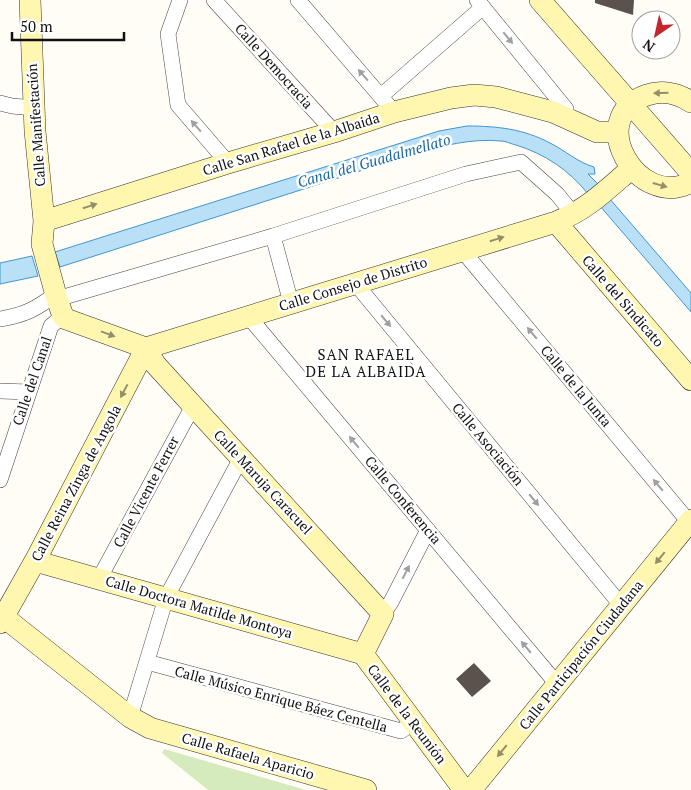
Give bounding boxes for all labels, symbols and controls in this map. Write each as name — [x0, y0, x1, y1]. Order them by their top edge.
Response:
scale bar — [12, 10, 125, 42]
north arrow — [631, 10, 681, 60]
text: 50 m — [20, 16, 53, 36]
street label: Calle Democracia — [231, 19, 318, 112]
one-way arrow — [503, 31, 514, 44]
text: N — [638, 35, 658, 57]
street label: Calle Manifestación — [22, 62, 49, 187]
one-way arrow — [357, 68, 368, 81]
one-way arrow — [652, 89, 668, 97]
street label: Calle San Rafael de la Albaida — [200, 108, 382, 179]
one-way arrow — [191, 120, 202, 132]
water label: Canal del Guadalmellato — [295, 128, 453, 191]
one-way arrow — [652, 181, 667, 189]
one-way arrow — [83, 202, 98, 209]
one-way arrow — [489, 235, 504, 243]
street label: Calle del Sindicato — [578, 251, 669, 351]
street label: Calle Consejo de Distrito — [276, 252, 430, 315]
one-way arrow — [380, 314, 391, 327]
one-way arrow — [526, 327, 537, 340]
one-way arrow — [101, 330, 116, 338]
street label: Calle del Canal — [7, 334, 56, 428]
street label: Calle de la Junta — [537, 341, 616, 431]
district label: SAN RAFAEL DE LA ALBAIDA — [306, 344, 426, 381]
one-way arrow — [119, 385, 128, 398]
street label: Calle Asociación — [448, 398, 529, 490]
street label: Calle Reina Zinga de Angola — [26, 401, 125, 564]
street label: Calle Maruja Caracuel — [210, 425, 317, 538]
street label: Calle Vicente Ferrer — [108, 432, 183, 551]
one-way arrow — [348, 435, 359, 448]
street label: Calle Conferencia — [361, 452, 446, 548]
one-way arrow — [652, 479, 663, 492]
one-way arrow — [529, 493, 540, 506]
one-way arrow — [655, 551, 666, 564]
one-way arrow — [402, 565, 410, 579]
street label: Calle Doctora Matilde Montoya — [103, 571, 295, 642]
street label: Calle Participación Ciudadana — [514, 576, 647, 733]
one-way arrow — [520, 640, 531, 653]
street label: Calle de la Reunión — [364, 660, 452, 768]
street label: Calle Músico Enrique Báez Centella — [173, 661, 390, 736]
street label: Calle Rafaela Aparicio — [180, 728, 317, 784]
one-way arrow — [497, 745, 508, 758]

